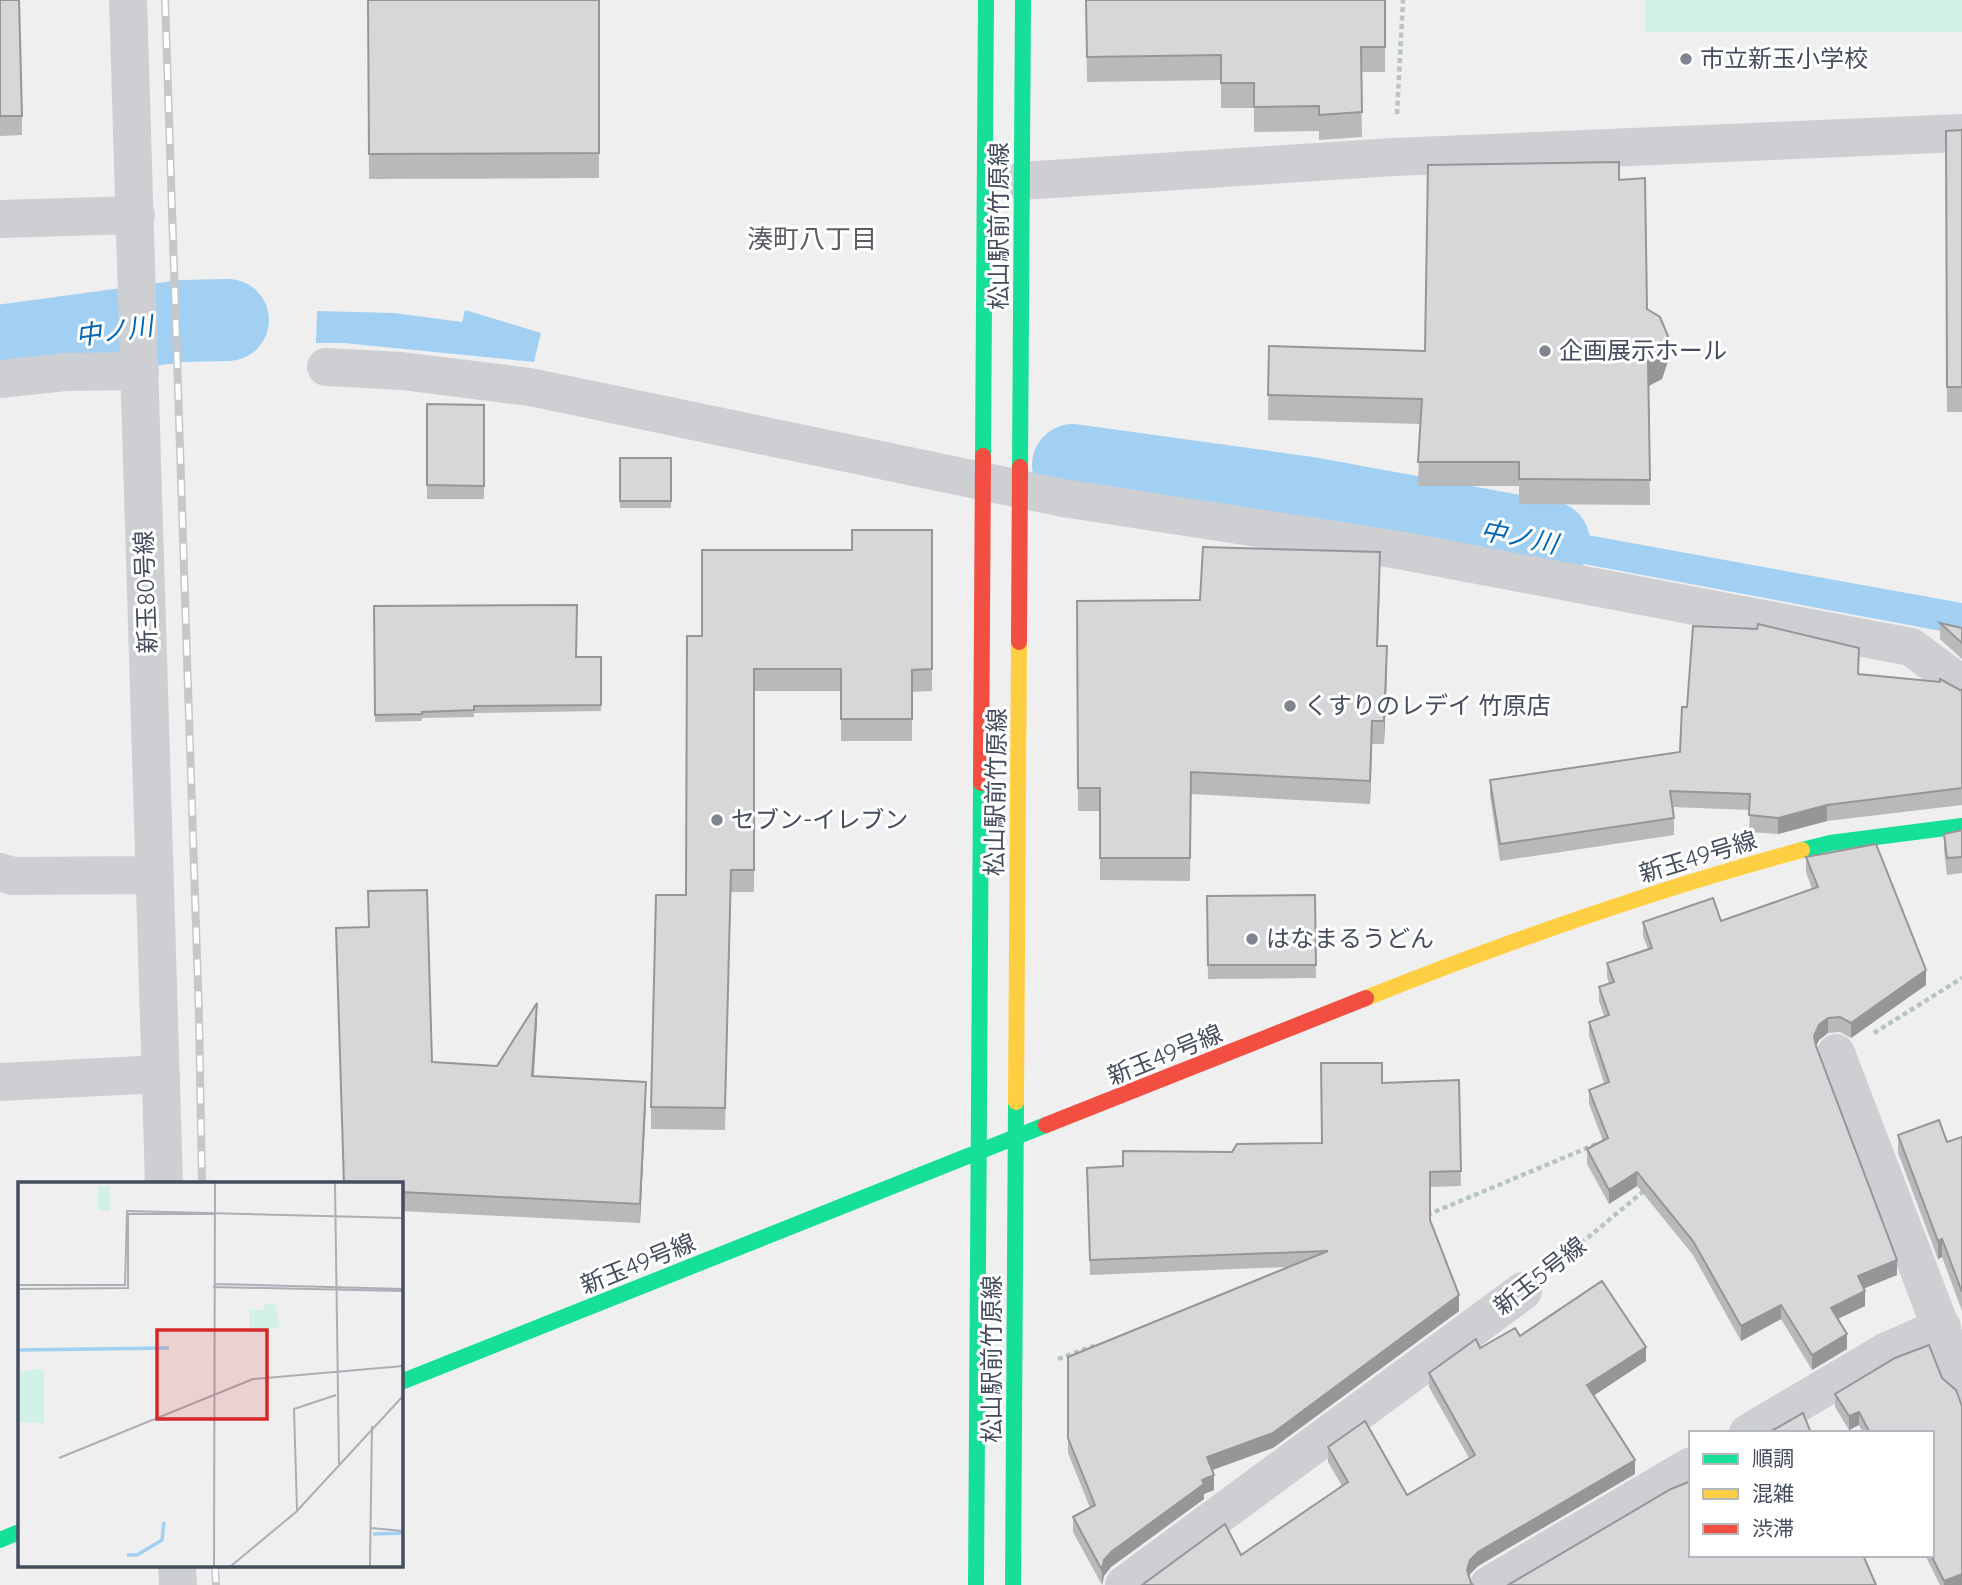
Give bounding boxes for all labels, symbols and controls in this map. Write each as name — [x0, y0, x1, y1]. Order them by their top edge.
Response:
place label: 市立新玉小学校 — [1700, 43, 1868, 73]
marker: 市立新玉小学校 — [1678, 51, 1694, 67]
street label: 松山駅前竹原線 — [983, 142, 1013, 310]
district label: 湊町八丁目 — [747, 222, 877, 255]
water label: 中ノ川 — [73, 308, 158, 352]
place label: 企画展示ホール — [1559, 335, 1727, 365]
marker: 企画展示ホール — [1537, 343, 1553, 359]
water label: 中ノ川 — [1478, 513, 1563, 561]
street label: 新玉80号線 — [128, 530, 162, 654]
place label: くすりのレデイ 竹原店 — [1304, 690, 1551, 720]
marker: くすりのレデイ 竹原店 — [1282, 698, 1298, 714]
street label: 松山駅前竹原線 — [979, 708, 1011, 876]
place label: セブン-イレブン — [731, 804, 908, 834]
marker: セブン-イレブン — [709, 812, 725, 828]
street label: 新玉49号線 — [1635, 824, 1760, 888]
place label: はなまるうどん — [1266, 923, 1434, 953]
marker: はなまるうどん — [1244, 931, 1260, 947]
street label: 新玉49号線 — [1103, 1017, 1227, 1091]
inset map — [18, 1182, 402, 1568]
street label: 新玉49号線 — [576, 1226, 700, 1300]
street label: 新玉5号線 — [1487, 1230, 1592, 1321]
street label: 松山駅前竹原線 — [976, 1275, 1006, 1443]
legend — [1689, 1431, 1934, 1557]
text: 順調 — [1752, 1445, 1794, 1471]
text: 混雑 — [1752, 1480, 1794, 1506]
text: 渋滞 — [1752, 1515, 1794, 1541]

